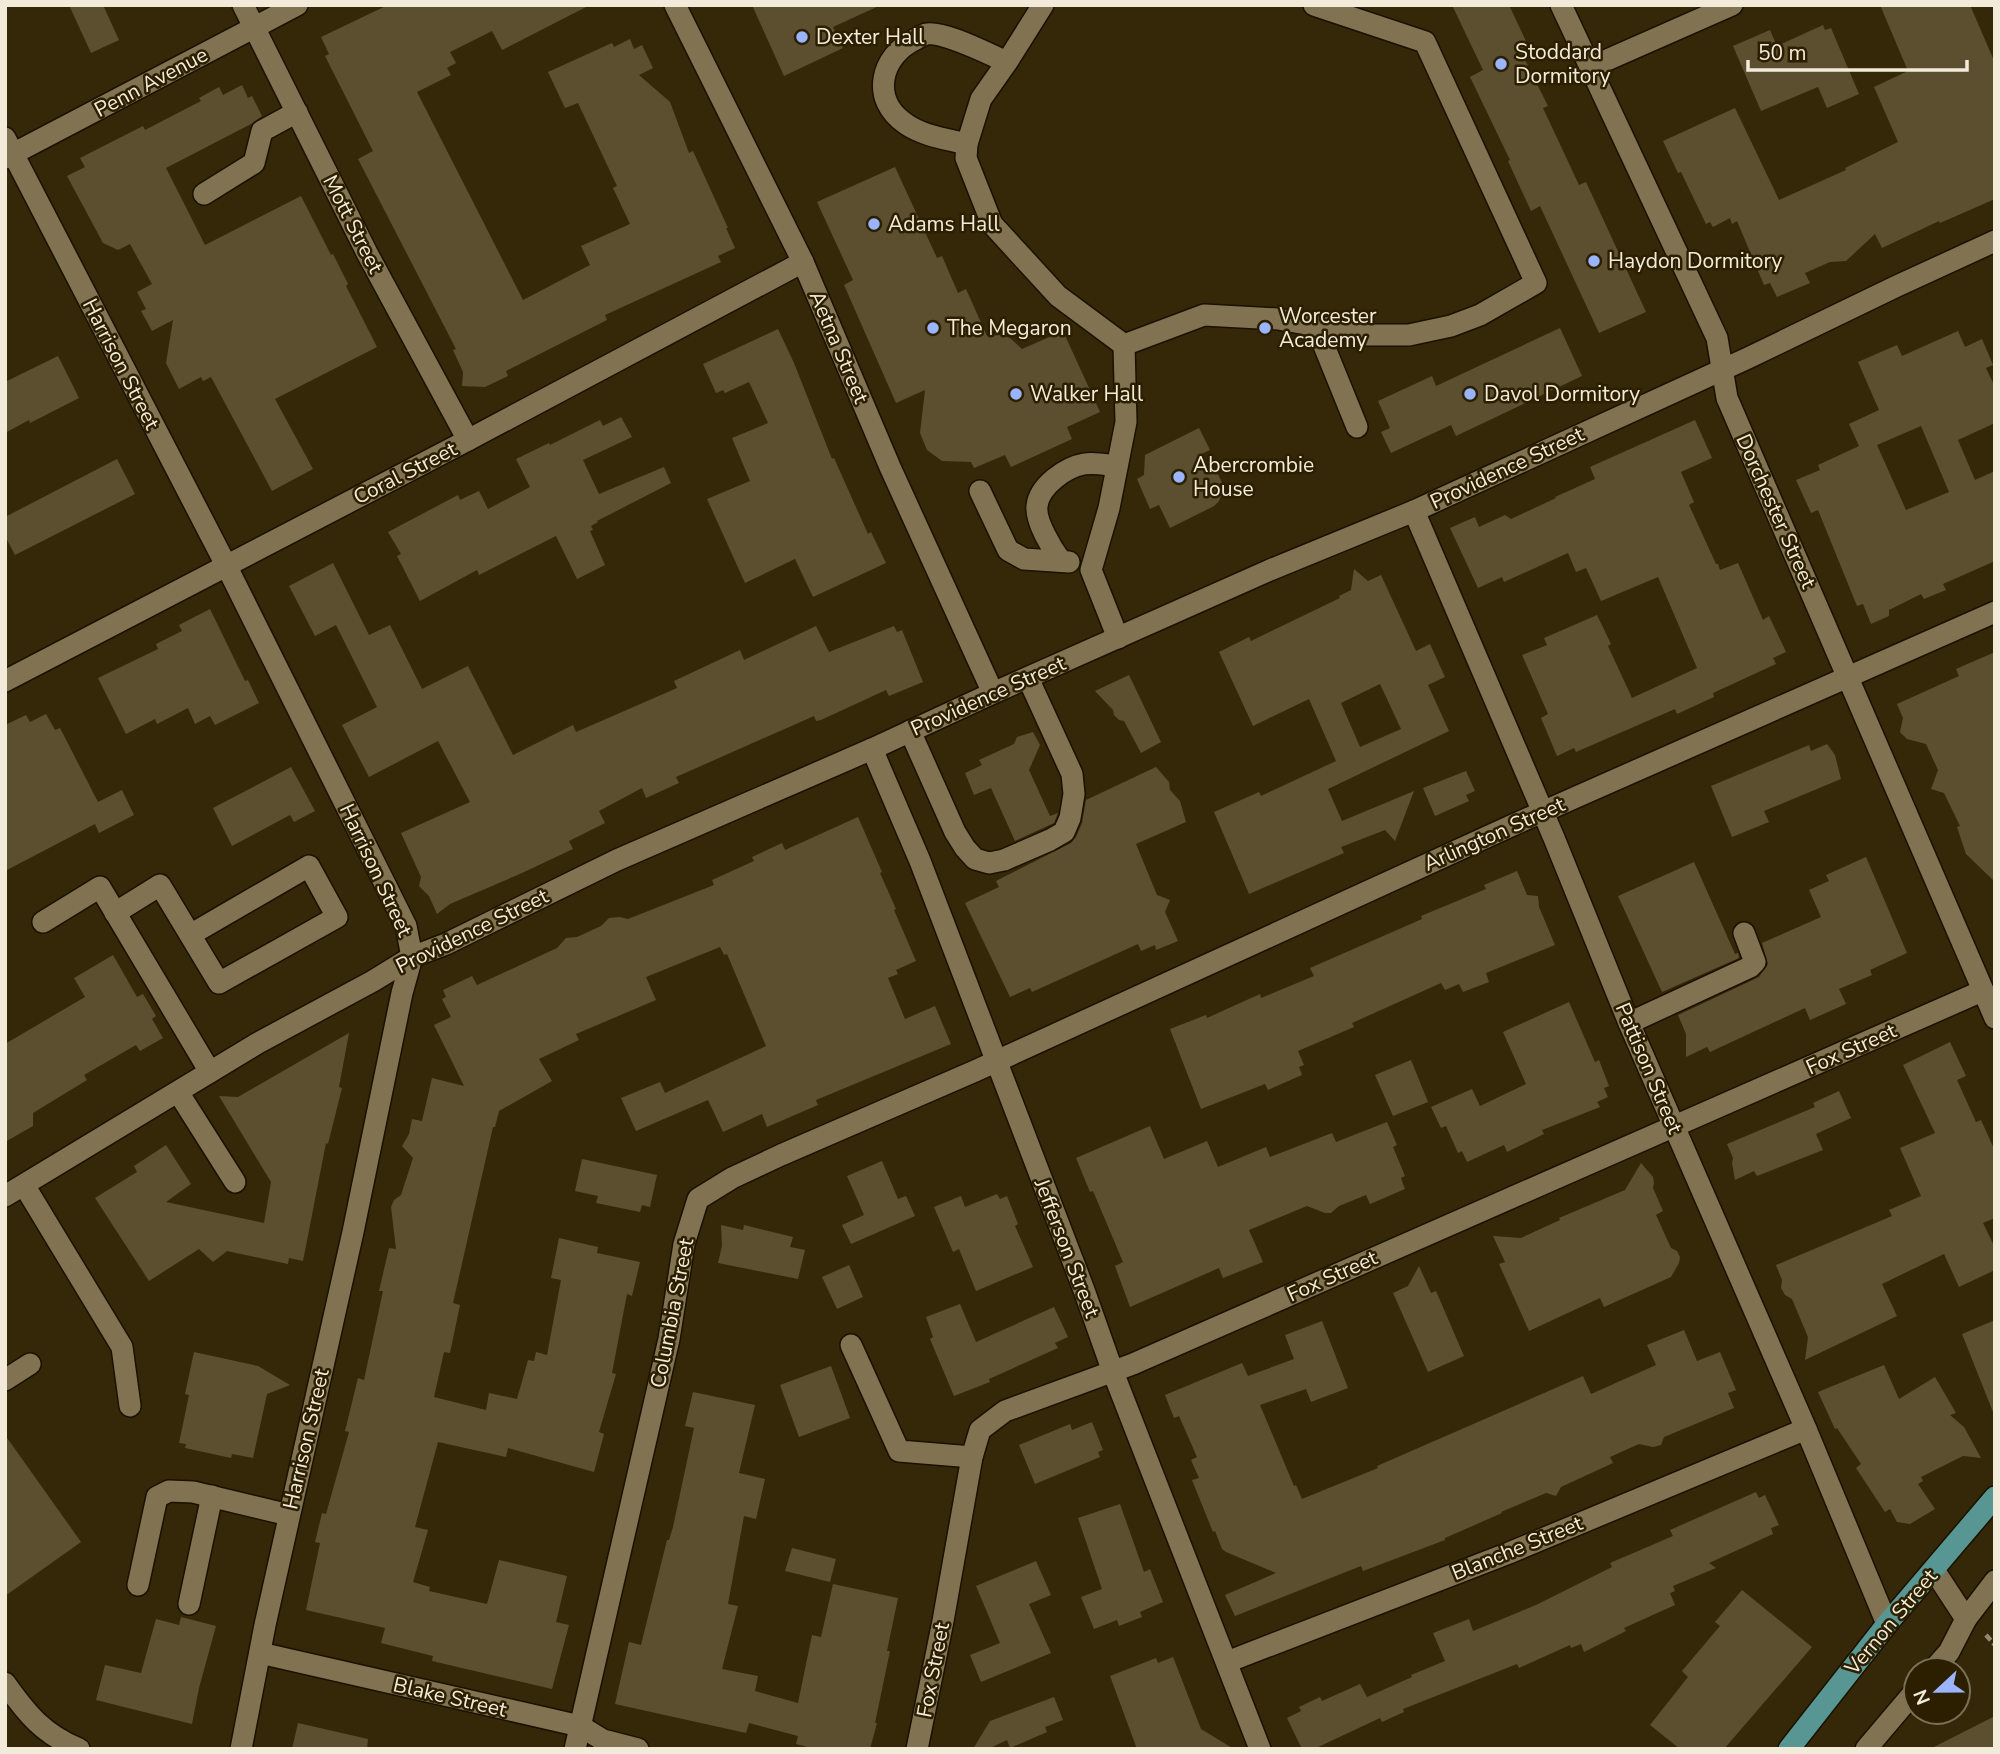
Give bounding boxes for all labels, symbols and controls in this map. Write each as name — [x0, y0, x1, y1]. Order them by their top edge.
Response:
place label: Dexter Hall — [816, 23, 925, 51]
scale bar — [1748, 28, 1967, 72]
marker: Dexter Hall — [794, 29, 810, 45]
place label: Stoddard Dormitory — [1515, 38, 1611, 90]
text: 50 m — [1758, 39, 1807, 67]
street label: Penn Avenue — [89, 40, 213, 124]
marker: Stoddard Dormitory — [1493, 56, 1509, 72]
street label: Mott Street — [316, 170, 390, 278]
place label: Adams Hall — [888, 210, 1000, 238]
marker: Adams Hall — [866, 216, 882, 232]
place label: Haydon Dormitory — [1608, 247, 1783, 275]
marker: Haydon Dormitory — [1586, 253, 1602, 269]
street label: Aetna Street — [803, 287, 875, 408]
street label: Harrison Street — [76, 294, 166, 435]
place label: Worcester Academy — [1279, 302, 1377, 354]
place label: The Megaron — [947, 314, 1072, 342]
marker: The Megaron — [925, 320, 941, 336]
marker: Worcester Academy — [1257, 320, 1273, 336]
place label: Walker Hall — [1030, 380, 1144, 408]
place label: Davol Dormitory — [1484, 380, 1640, 408]
marker: Walker Hall — [1008, 386, 1024, 402]
marker: Davol Dormitory — [1462, 386, 1478, 402]
street label: Providence Street — [1426, 420, 1589, 516]
street label: Dorchester Street — [1729, 429, 1823, 593]
street label: Coral Street — [349, 435, 462, 511]
place label: Abercrombie House — [1193, 451, 1314, 503]
marker: Abercrombie House — [1171, 469, 1187, 485]
street label: Providence Street — [906, 649, 1070, 743]
street label: Arlington Street — [1419, 790, 1570, 878]
street label: Harrison Street — [333, 799, 419, 941]
street label: Providence Street — [391, 882, 553, 980]
street label: Pattison Street — [1609, 998, 1689, 1138]
street label: Fox Street — [1801, 1016, 1901, 1081]
street label: Jefferson Street — [1027, 1174, 1107, 1322]
street label: Columbia Street — [644, 1235, 700, 1390]
street label: Fox Street — [1282, 1243, 1382, 1308]
street label: Harrison Street — [276, 1365, 336, 1512]
street label: Blanche Street — [1447, 1509, 1587, 1587]
street label: Vernon Street — [1838, 1563, 1944, 1682]
street label: Fox Street — [910, 1619, 956, 1720]
north arrow — [1902, 1656, 1972, 1726]
street label: Blake Street — [391, 1670, 510, 1724]
text: N — [1907, 1686, 1937, 1708]

